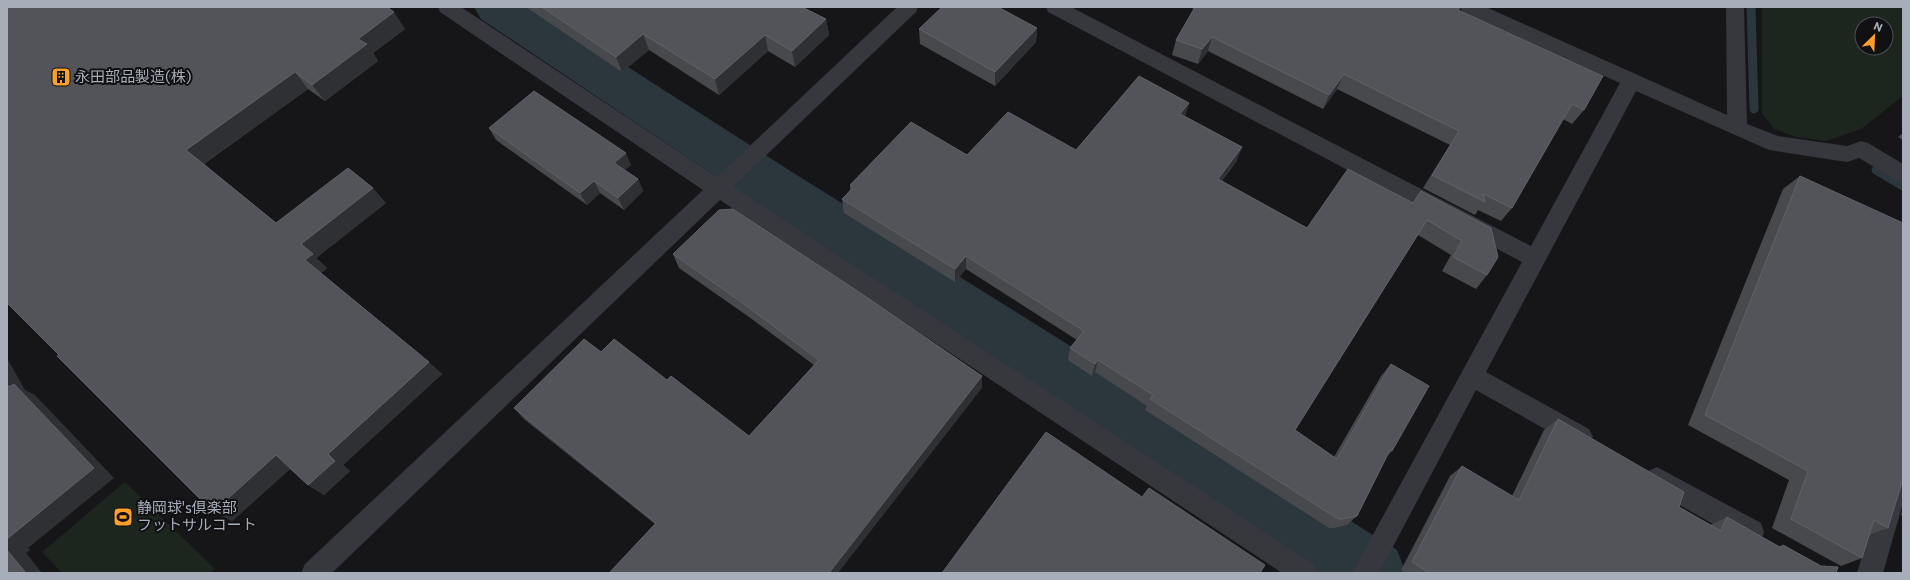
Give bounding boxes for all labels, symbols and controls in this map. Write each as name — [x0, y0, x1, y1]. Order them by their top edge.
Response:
north arrow — [1854, 16, 1894, 56]
text: N — [1872, 19, 1885, 34]
building icon: 永田部品製造(株) — [50, 66, 72, 88]
place label: 永田部品製造(株) — [75, 67, 192, 85]
place label: 静岡球's倶楽部 フットサルコート — [137, 498, 257, 533]
sports icon: 静岡球's倶楽部 フットサルコート — [112, 506, 134, 528]

